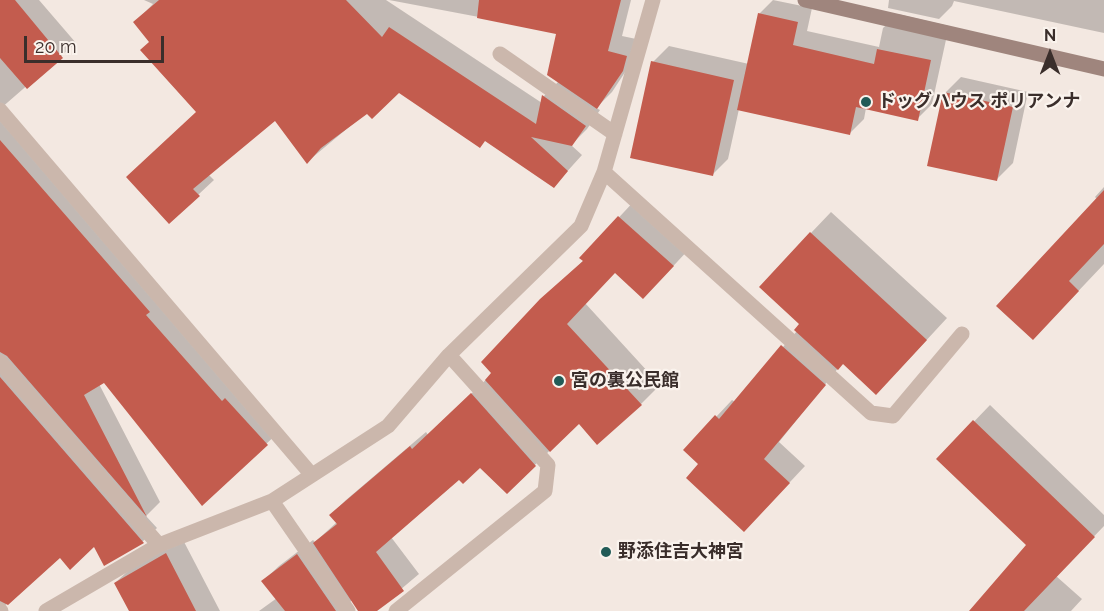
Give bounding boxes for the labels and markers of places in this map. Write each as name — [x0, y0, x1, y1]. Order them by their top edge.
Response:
place label: ドッグハウス ポリアンナ — [878, 91, 1080, 113]
marker: ドッグハウス ポリアンナ — [859, 95, 873, 109]
place label: 宮の裏公民館 — [571, 370, 679, 392]
marker: 宮の裏公民館 — [552, 374, 566, 388]
place label: 野添住吉大神宮 — [618, 541, 744, 563]
marker: 野添住吉大神宮 — [599, 545, 613, 559]

